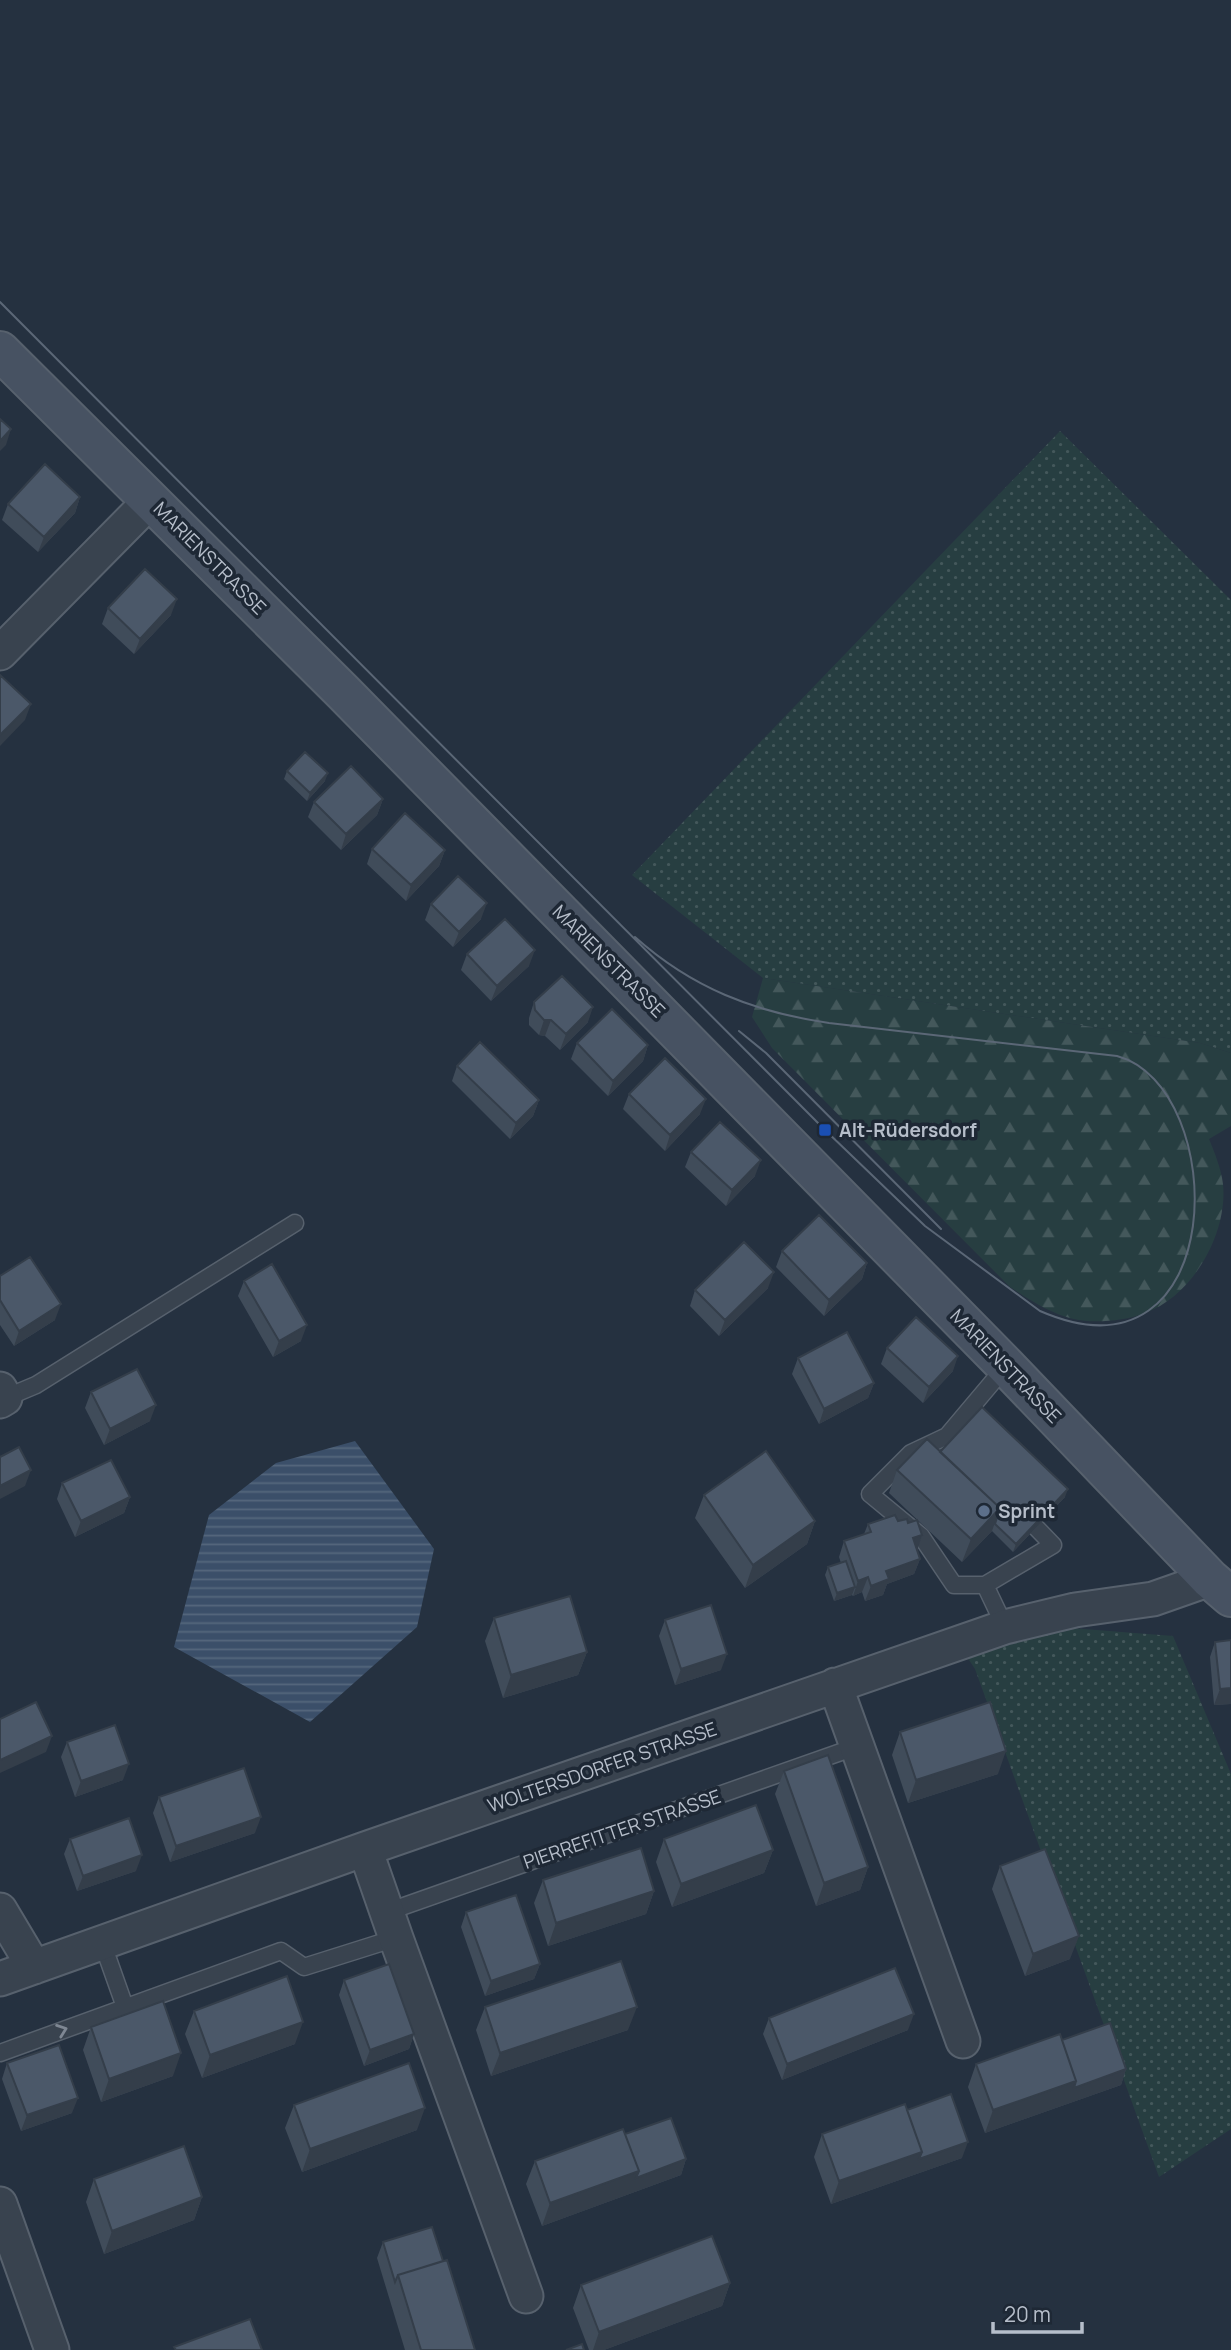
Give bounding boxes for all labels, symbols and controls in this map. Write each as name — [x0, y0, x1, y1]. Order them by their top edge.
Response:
street label: MARIENSTRASSE — [148, 496, 272, 620]
street label: MARIENSTRASSE — [547, 899, 671, 1023]
place label: Alt-Rüdersdorf — [839, 1117, 977, 1143]
marker: Alt-Rüdersdorf — [817, 1122, 833, 1138]
street label: MARIENSTRASSE — [945, 1303, 1067, 1429]
place label: Sprint — [998, 1498, 1055, 1524]
marker: Sprint — [976, 1503, 992, 1519]
street label: WOLTERSDORFER STRASSE — [484, 1716, 720, 1818]
street label: PIERREFITTER STRASSE — [520, 1783, 724, 1875]
one-way arrow — [56, 2024, 68, 2038]
scale bar — [993, 2290, 1082, 2334]
text: 20 m — [1004, 2300, 1051, 2328]

